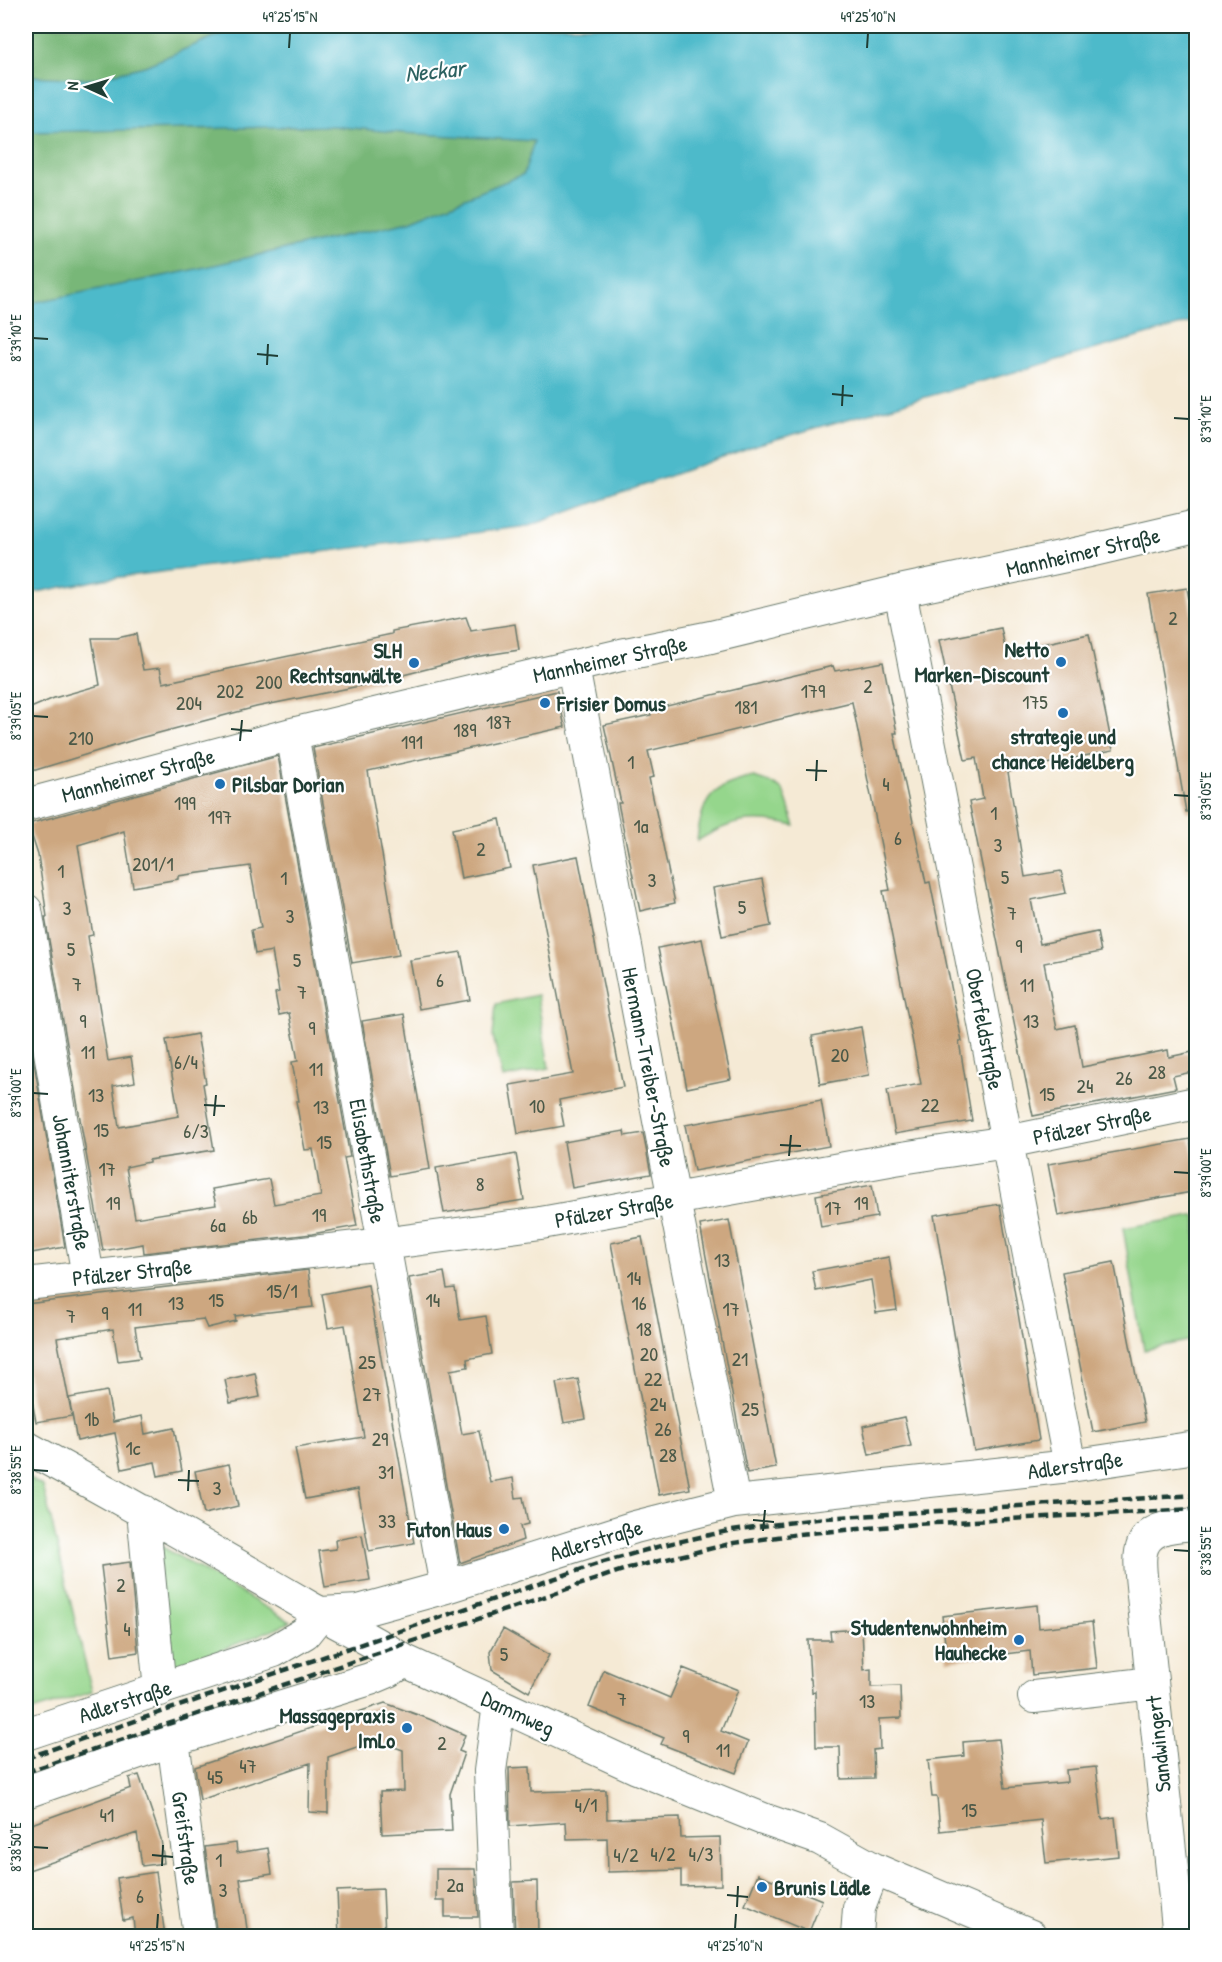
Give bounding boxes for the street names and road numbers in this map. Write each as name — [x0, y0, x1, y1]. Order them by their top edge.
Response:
street label: Mannheimer Straße — [1003, 520, 1163, 584]
street label: Mannheimer Straße — [530, 628, 690, 690]
street label: Mannheimer Straße — [58, 740, 218, 810]
street label: Hermann-Treiber-Straße — [615, 965, 683, 1170]
street label: Oberfeldstraße — [959, 966, 1012, 1093]
street label: Elisabethstraße — [342, 1096, 394, 1226]
street label: Pfälzer Straße — [1030, 1098, 1154, 1152]
street label: Johanniterstraße — [45, 1111, 99, 1253]
street label: Pfälzer Straße — [552, 1185, 676, 1235]
street label: Pfälzer Straße — [71, 1251, 193, 1293]
street label: Adlerstraße — [1025, 1443, 1125, 1487]
street label: Adlerstraße — [546, 1512, 646, 1568]
street label: Adlerstraße — [75, 1672, 175, 1730]
street label: Dammweg — [476, 1683, 560, 1743]
street label: Sandwingert — [1138, 1694, 1178, 1794]
street label: Greifstraße — [165, 1789, 207, 1887]

